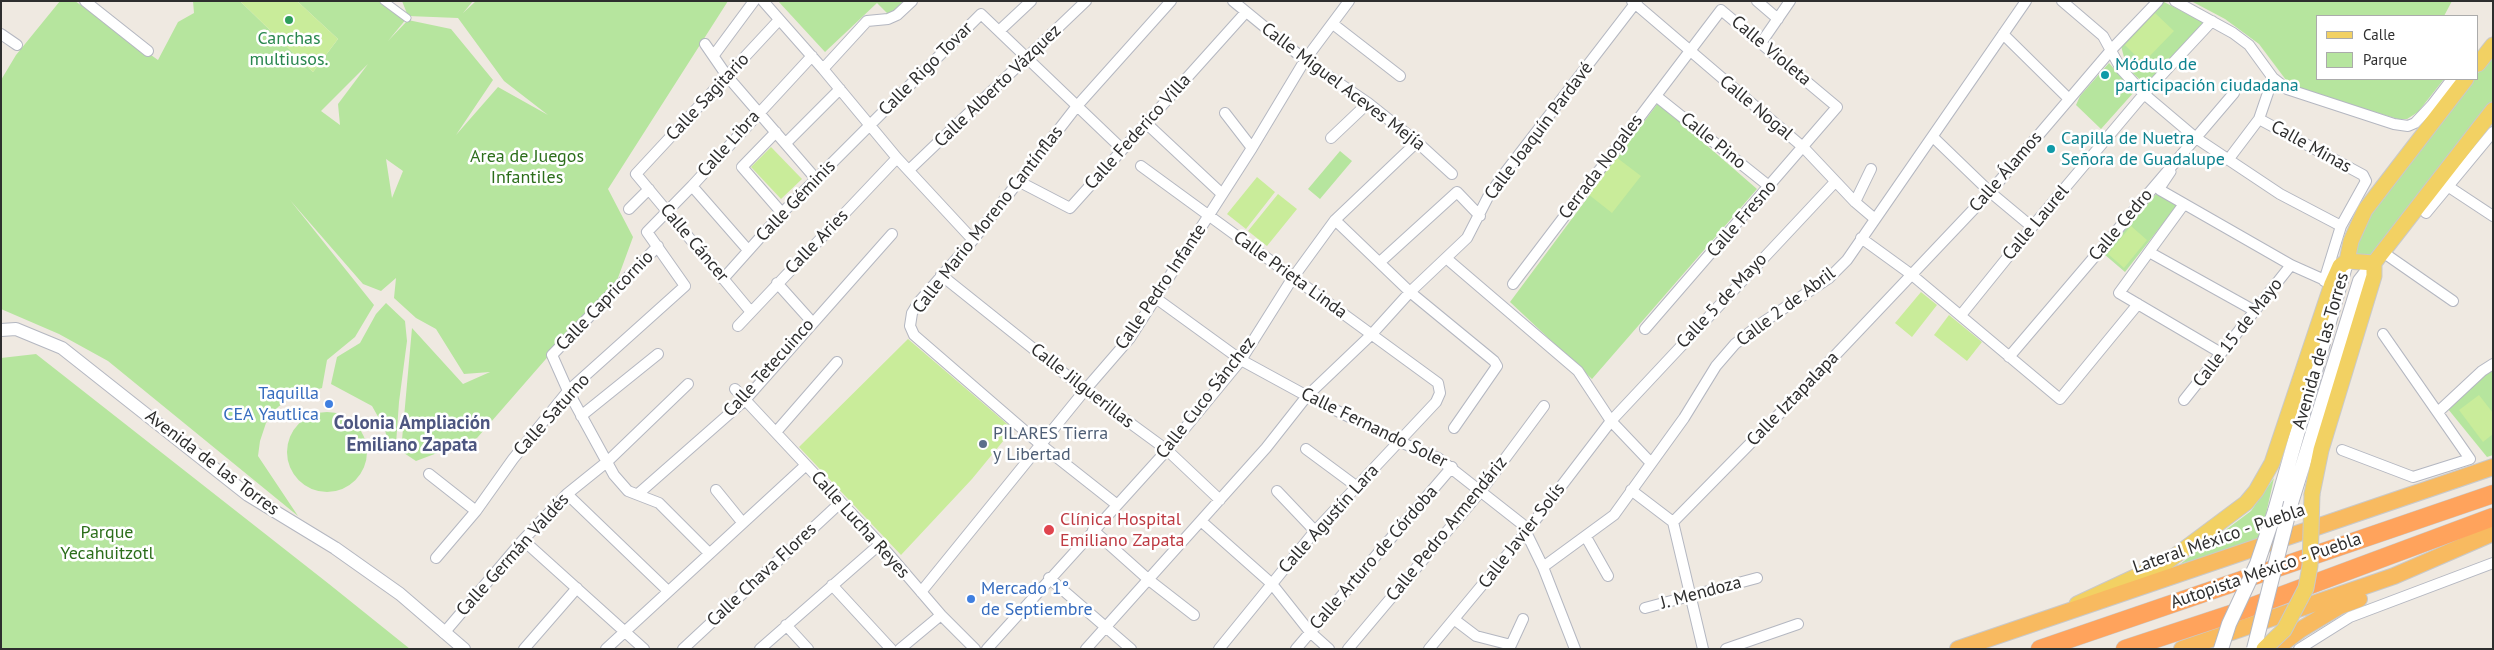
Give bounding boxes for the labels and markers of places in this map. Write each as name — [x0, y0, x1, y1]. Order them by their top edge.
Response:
marker: Canchas multiusos. — [283, 14, 295, 26]
place label: Canchas multiusos. — [250, 28, 328, 70]
place label: Módulo de participación ciudadana — [2115, 54, 2299, 96]
marker: Módulo de participación ciudadana — [2099, 69, 2111, 81]
place label: Capilla de Nuetra Señora de Guadalupe — [2061, 128, 2225, 170]
marker: Capilla de Nuetra Señora de Guadalupe — [2045, 143, 2057, 155]
place label: Taquilla CEA Yautlica — [223, 383, 319, 426]
marker: Taquilla CEA Yautlica — [323, 398, 335, 410]
place label: PILARES Tierra y Libertad — [993, 423, 1108, 466]
marker: PILARES Tierra y Libertad — [977, 438, 989, 450]
place label: Clínica Hospital Emiliano Zapata — [1060, 509, 1184, 552]
marker: Clínica Hospital Emiliano Zapata — [1042, 523, 1056, 537]
place label: Mercado 1° de Septiembre — [981, 578, 1093, 620]
marker: Mercado 1° de Septiembre — [965, 593, 977, 605]

